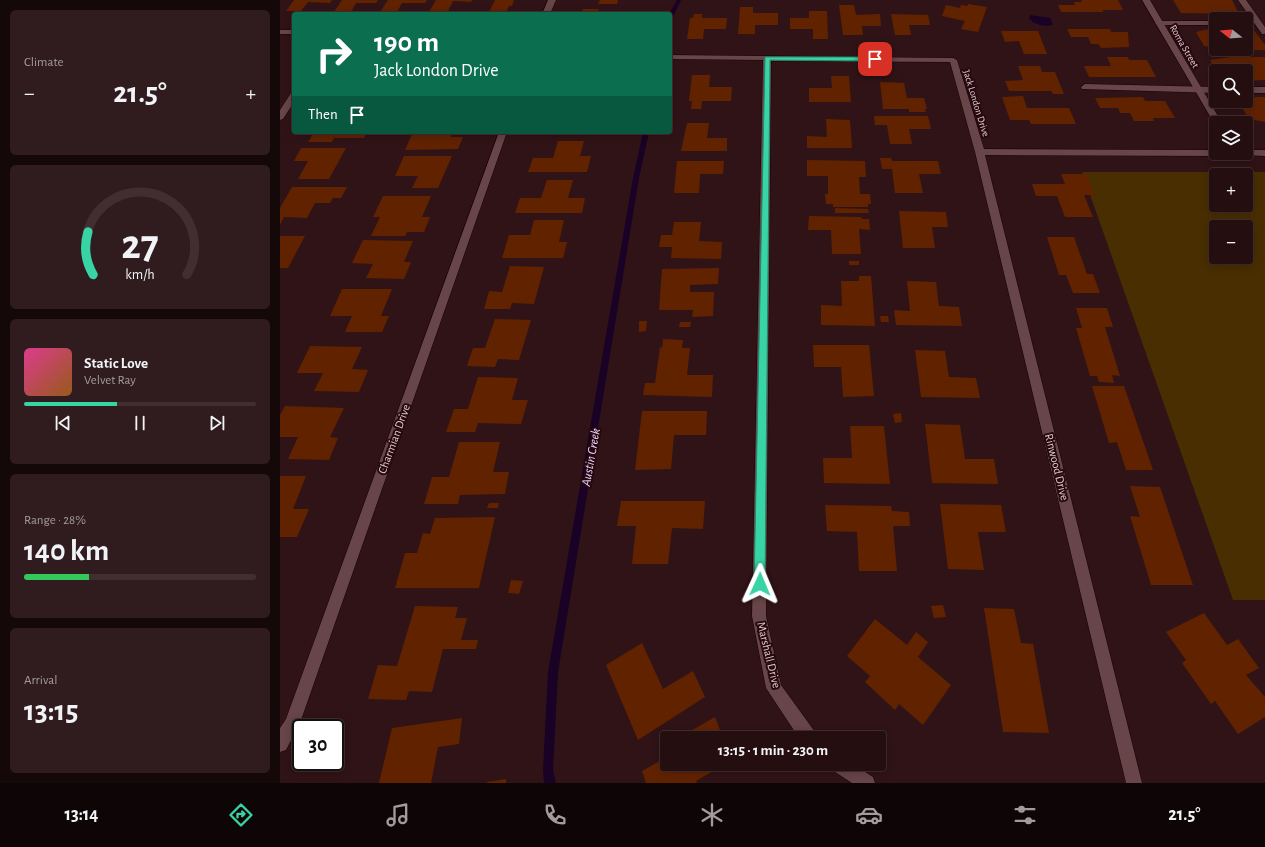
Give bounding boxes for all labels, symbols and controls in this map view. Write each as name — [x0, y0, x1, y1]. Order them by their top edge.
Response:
north arrow — [1209, 12, 1253, 56]
map controls — [1209, 12, 1253, 264]
street label: Roma Street — [1168, 23, 1201, 70]
icon: right — [308, 28, 360, 80]
text: 190 m — [374, 29, 439, 57]
pin — [858, 42, 892, 76]
icon: arrive — [864, 48, 886, 70]
text: Climate — [24, 56, 63, 69]
text: Jack London Drive — [374, 62, 499, 80]
button: search — [1209, 64, 1253, 108]
street label: Jack London Drive — [961, 69, 991, 138]
text: 21.5° — [113, 78, 167, 108]
text: − — [24, 82, 35, 104]
text: + — [245, 82, 256, 104]
icon: arrive — [346, 104, 368, 126]
text: Then — [308, 107, 338, 122]
button: layers — [1209, 116, 1253, 160]
button: + — [1209, 168, 1253, 212]
button: − — [1209, 220, 1253, 264]
text: 27 — [121, 225, 159, 266]
text: km/h — [125, 267, 155, 281]
text: Static Love — [84, 356, 148, 371]
text: Velvet Ray — [84, 374, 136, 387]
street label: Charmian Drive — [376, 403, 412, 475]
icon: previous — [52, 412, 74, 434]
icon: pause — [129, 412, 151, 434]
icon: next — [206, 412, 228, 434]
water label: Austin Creek — [580, 427, 603, 488]
street label: Rinwood Drive — [1043, 432, 1071, 502]
text: Range · 28% — [24, 514, 86, 527]
text: 140 km — [24, 536, 109, 566]
position arrow — [739, 563, 781, 605]
street label: Marshall Drive — [755, 621, 783, 689]
text: Arrival — [24, 674, 57, 687]
text: 13:15 — [24, 696, 78, 726]
speed limit sign: 30 — [292, 719, 344, 771]
text: 13:15 · 1 min · 230 m — [718, 743, 828, 758]
icon: directions — [227, 801, 255, 829]
icon: music — [384, 801, 412, 829]
icon: phone — [541, 801, 569, 829]
icon: climate — [698, 801, 726, 829]
icon: car — [855, 801, 883, 829]
icon: filters — [1011, 801, 1039, 829]
text: 13:14 — [64, 806, 98, 824]
text: 21.5° — [1168, 806, 1200, 824]

